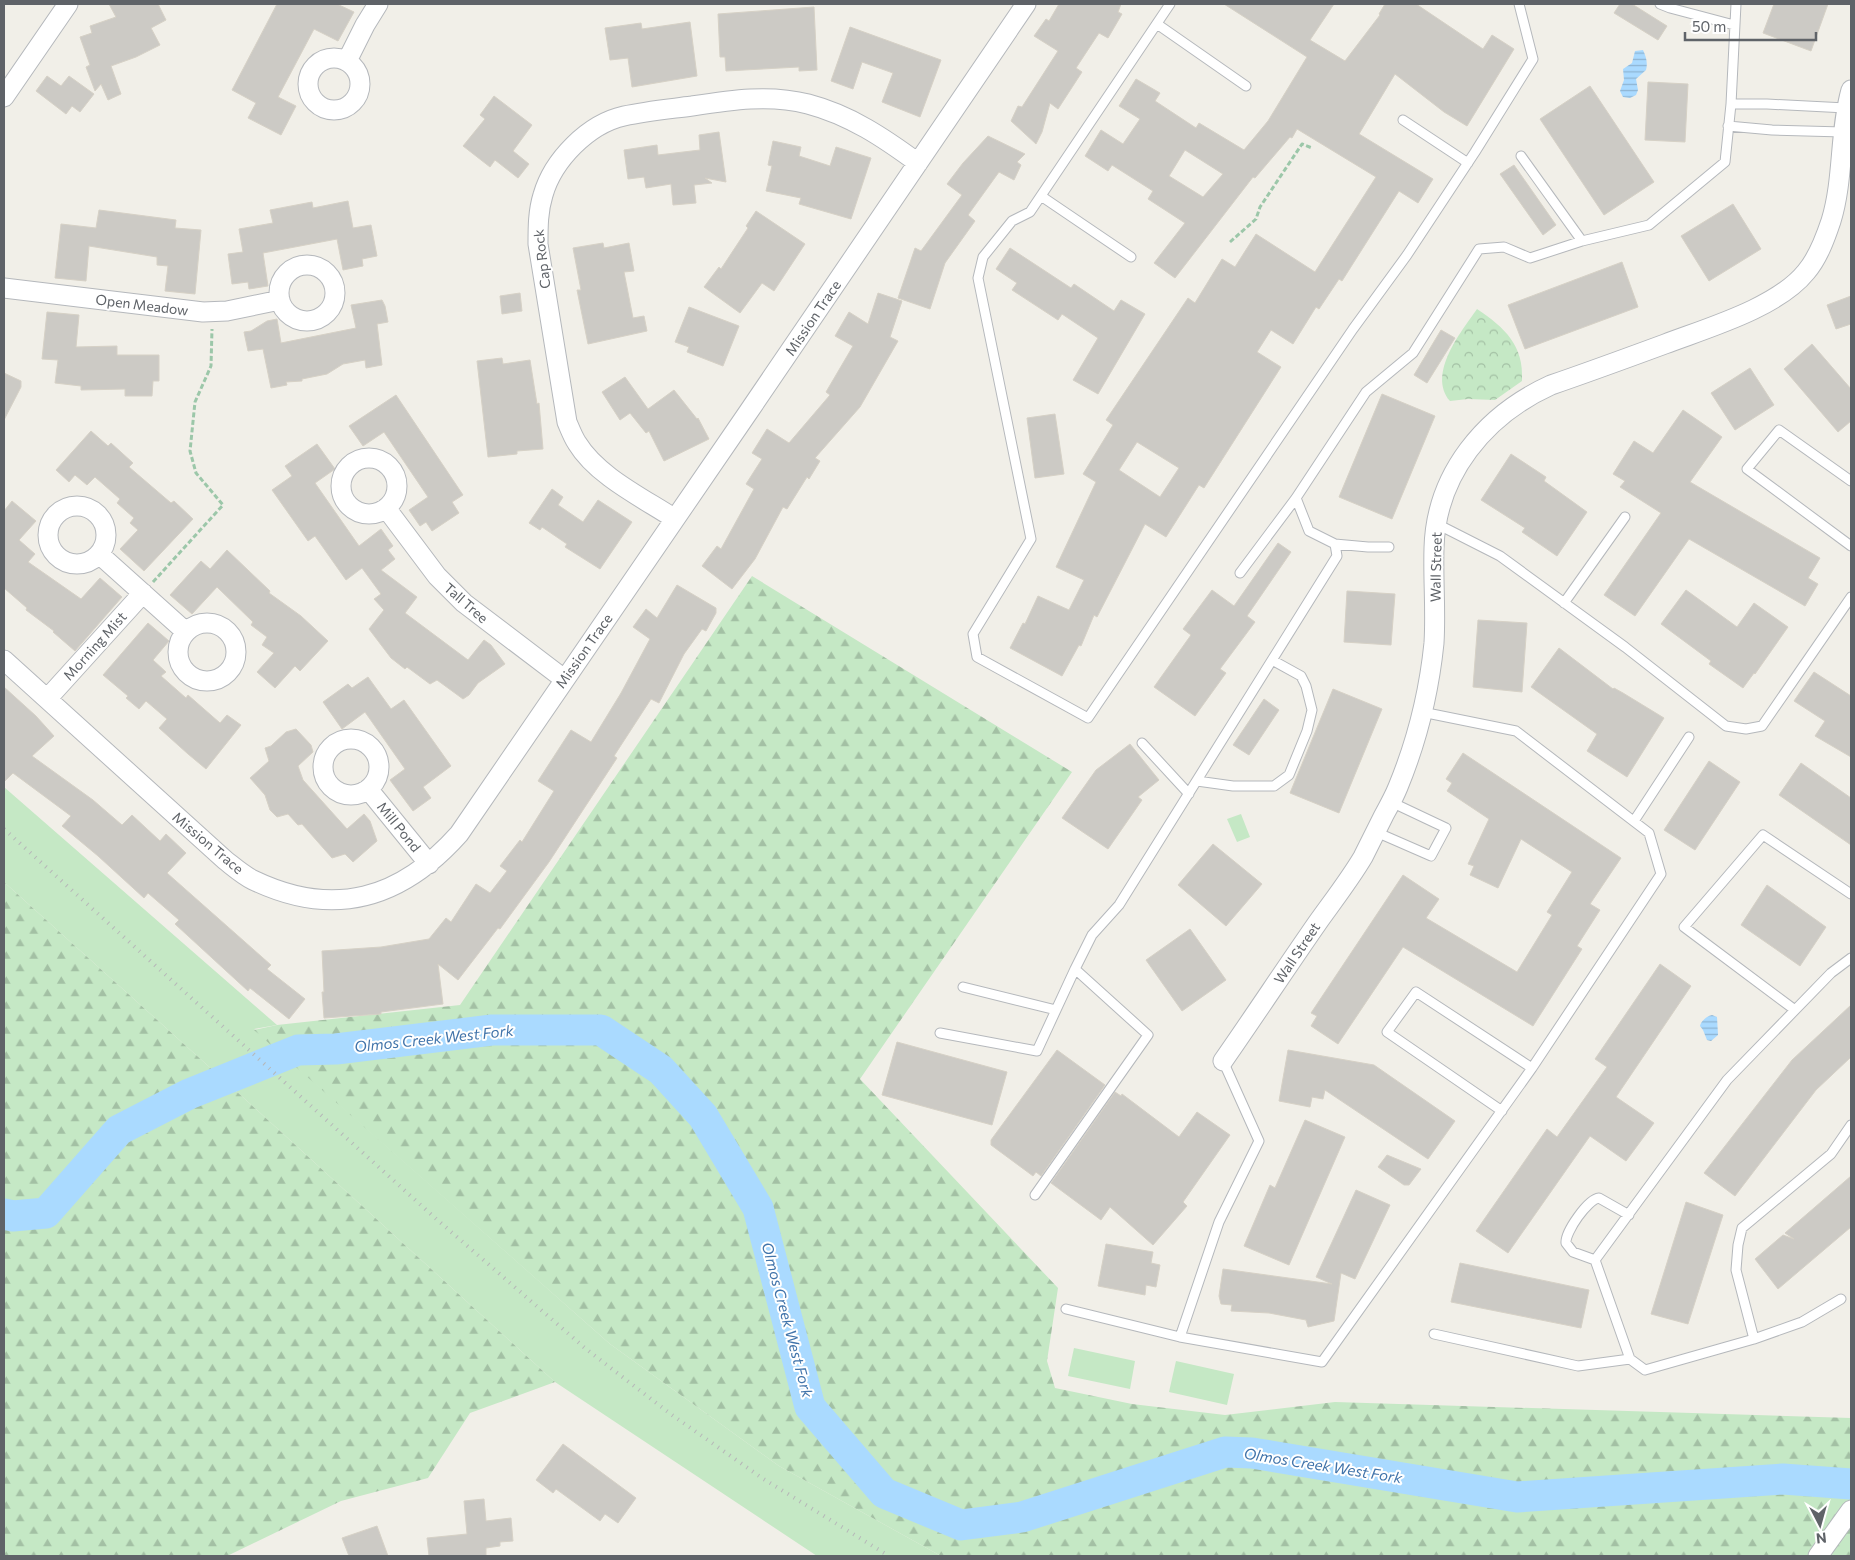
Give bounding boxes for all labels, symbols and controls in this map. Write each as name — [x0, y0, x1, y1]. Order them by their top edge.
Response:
scale bar — [1685, 10, 1816, 42]
text: 50 m — [1692, 17, 1726, 35]
street label: Cap Rock — [529, 228, 554, 290]
street label: Mission Trace — [781, 277, 844, 359]
street label: Open Meadow — [95, 290, 189, 319]
street label: Wall Street — [1426, 531, 1445, 602]
street label: Tall Tree — [441, 579, 492, 626]
street label: Morning Mist — [59, 608, 130, 683]
street label: Mission Trace — [552, 610, 616, 691]
street label: Mill Pond — [374, 798, 425, 855]
street label: Mission Trace — [169, 808, 247, 877]
street label: Wall Street — [1270, 919, 1323, 987]
water label: Olmos Creek West Fork — [353, 1021, 515, 1055]
water label: Olmos Creek West Fork — [759, 1240, 818, 1400]
water label: Olmos Creek West Fork — [1243, 1444, 1404, 1487]
north arrow — [1795, 1500, 1845, 1550]
text: N — [1815, 1529, 1828, 1547]

